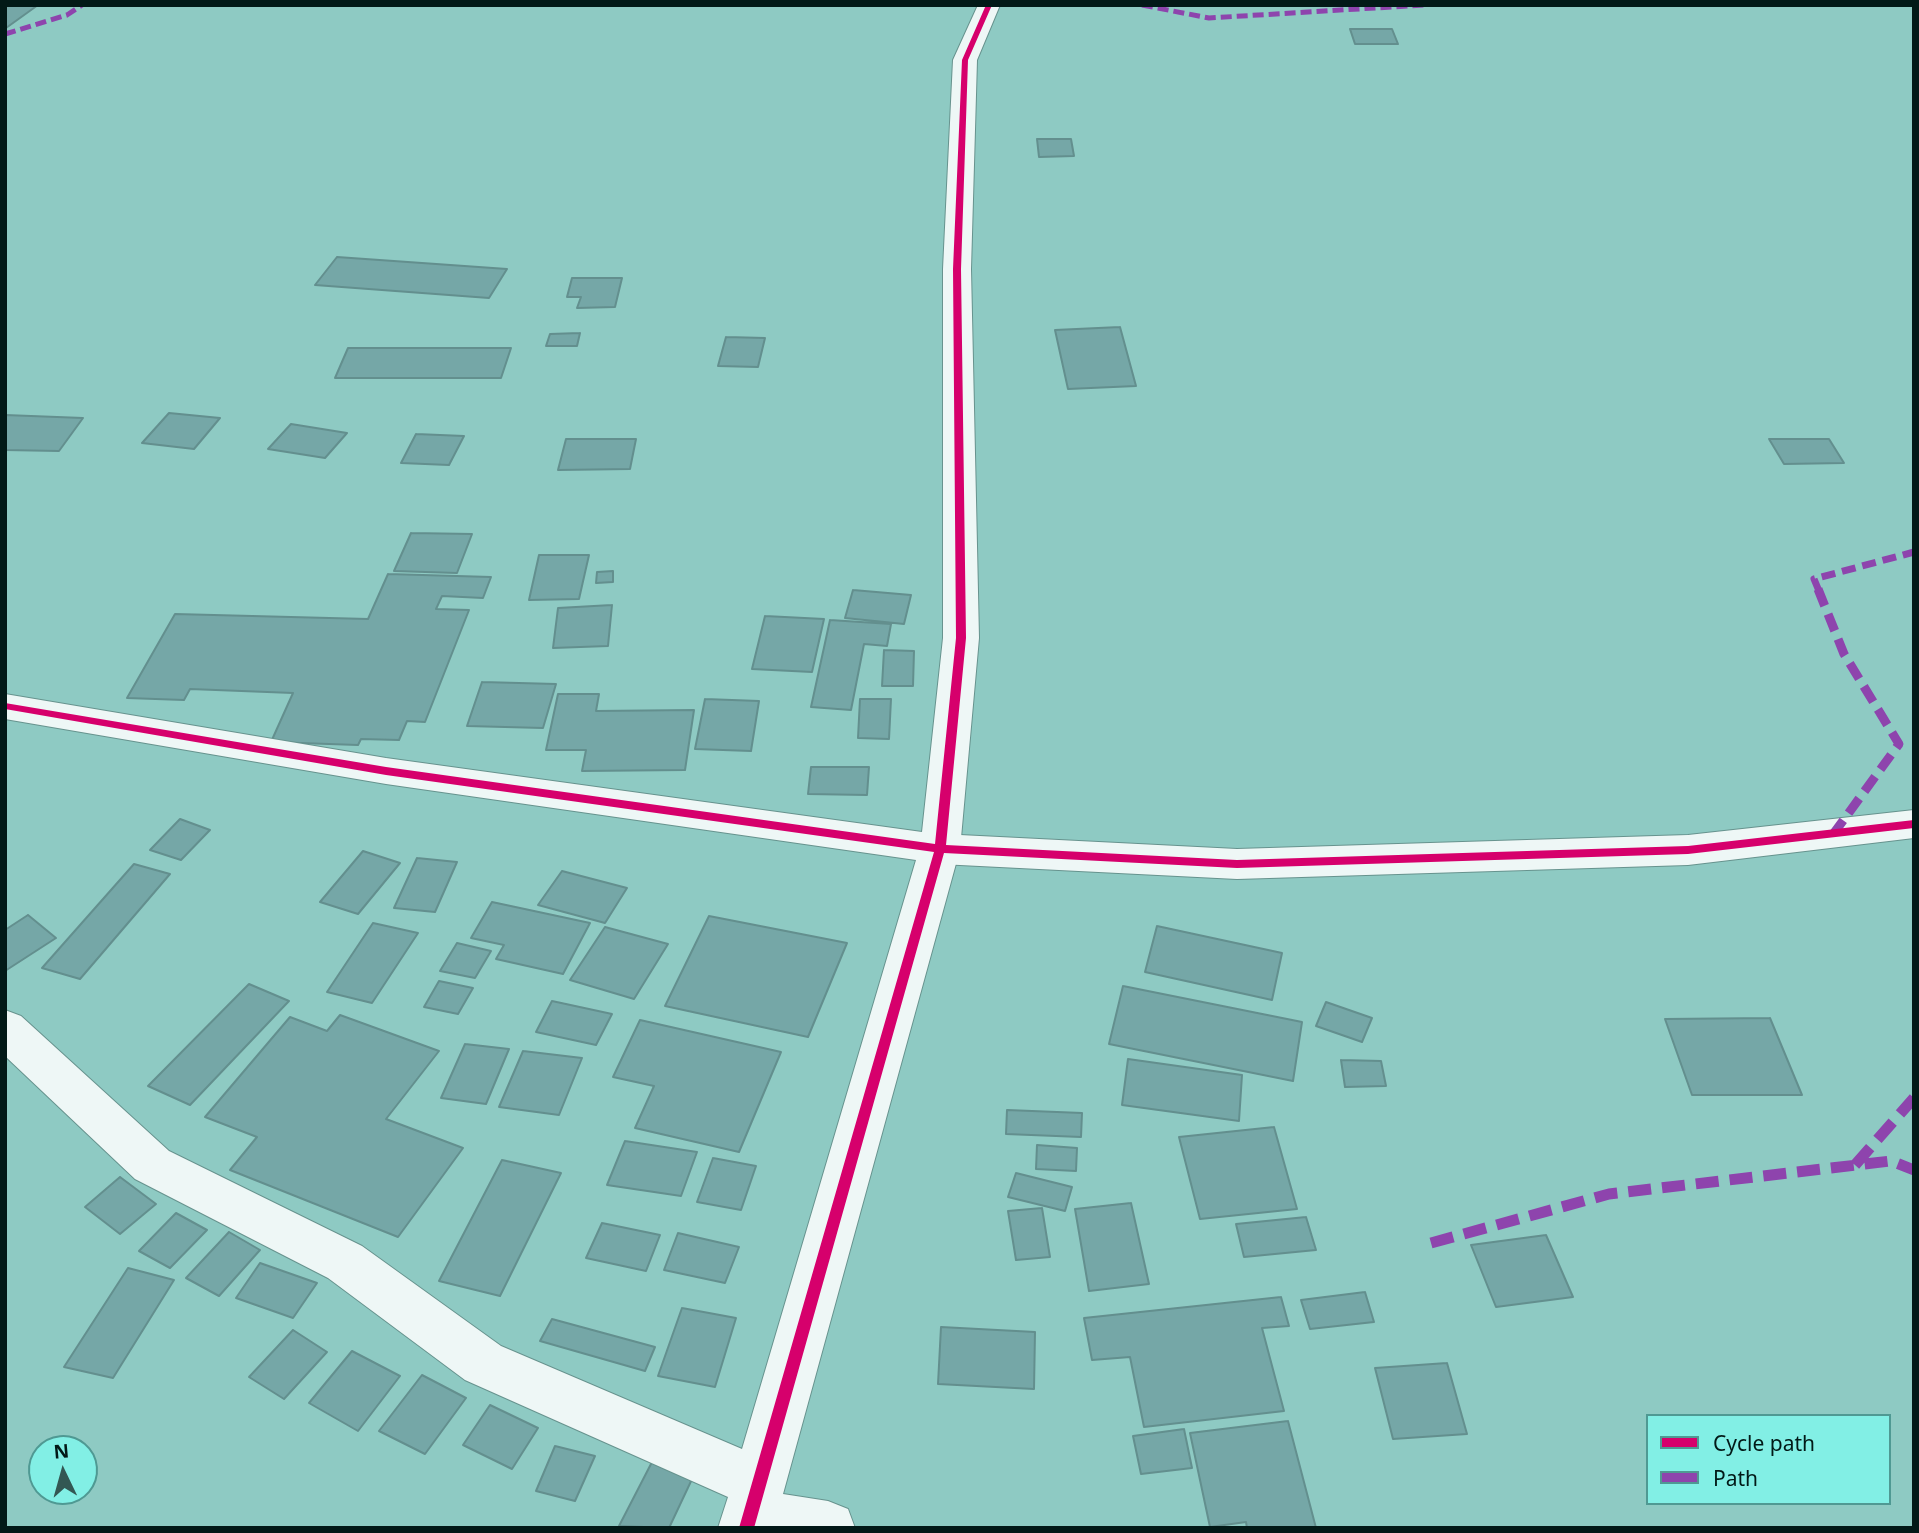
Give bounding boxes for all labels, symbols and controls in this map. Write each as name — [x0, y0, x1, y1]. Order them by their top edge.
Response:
legend — [1646, 1414, 1891, 1505]
text: Cycle path — [1713, 1429, 1815, 1457]
north arrow — [28, 1435, 98, 1505]
text: N — [53, 1437, 70, 1465]
text: Path — [1713, 1464, 1758, 1492]

